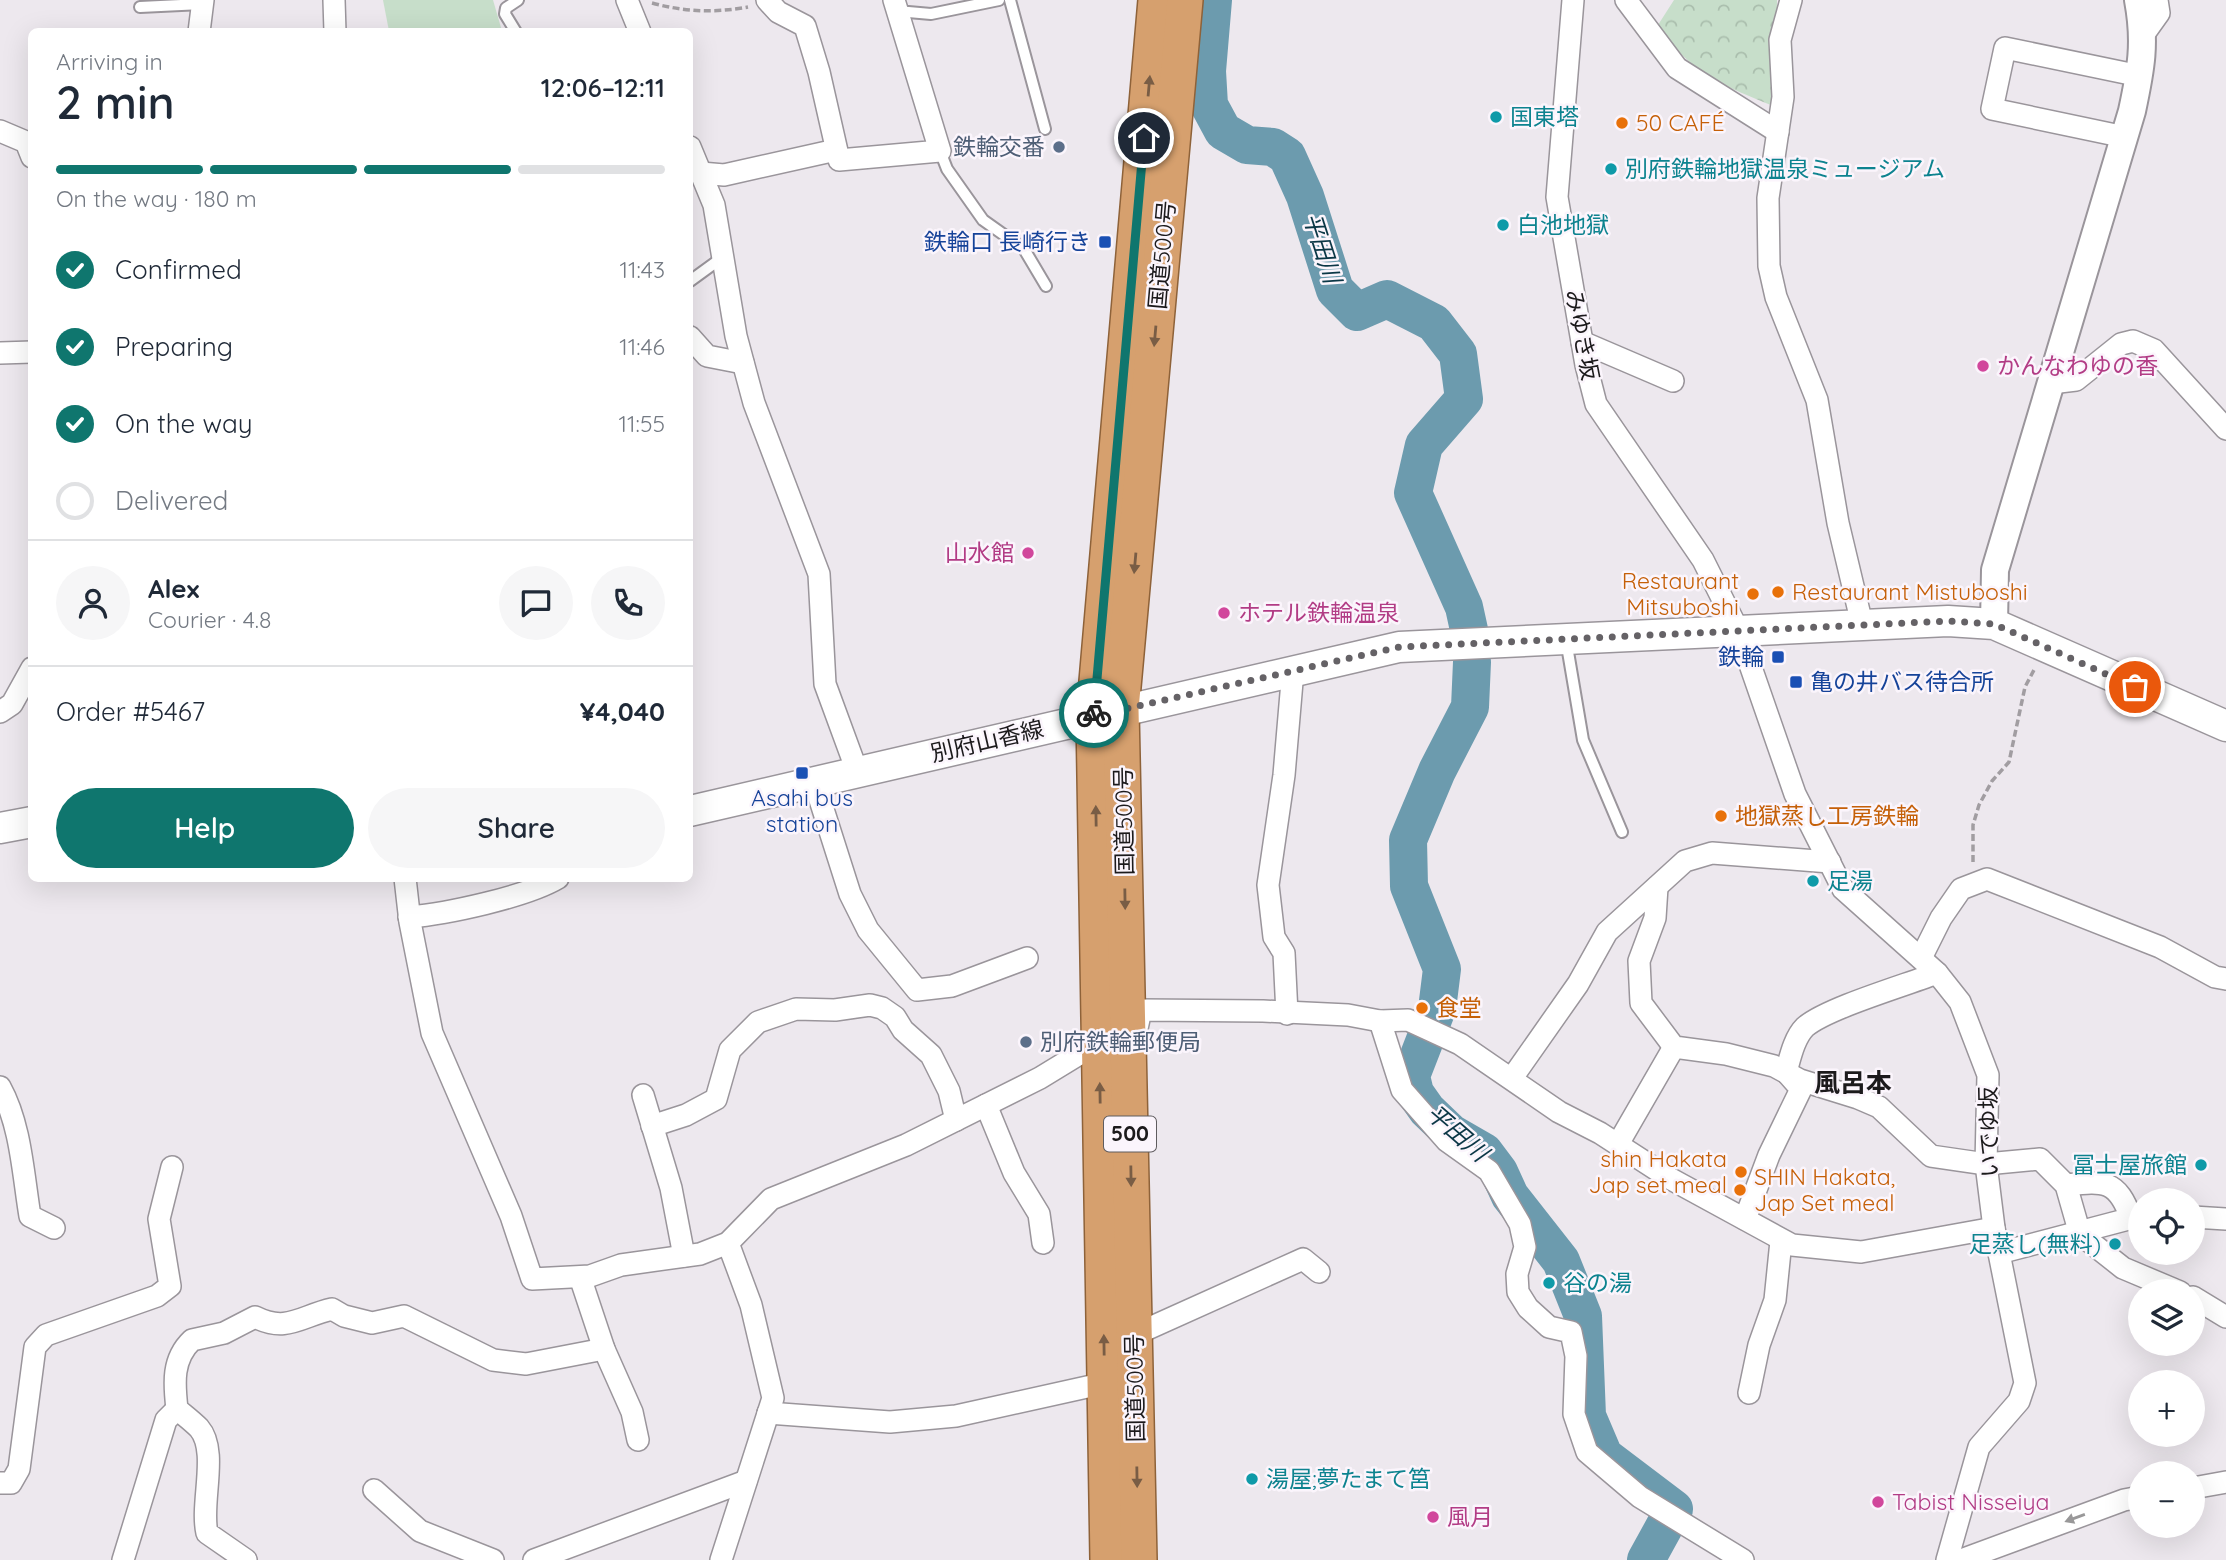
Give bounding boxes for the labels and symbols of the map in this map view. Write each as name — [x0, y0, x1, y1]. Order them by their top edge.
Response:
one-way arrow — [1144, 75, 1155, 97]
place label: 国東塔 — [1510, 102, 1579, 131]
pin — [1114, 108, 1174, 168]
place label: 50 CAFÉ — [1636, 108, 1724, 137]
marker: 国東塔 — [1488, 109, 1504, 125]
marker: 50 CAFÉ — [1614, 115, 1630, 131]
place label: 鉄輪交番 — [953, 132, 1045, 161]
marker: 鉄輪交番 — [1051, 139, 1067, 155]
place label: 別府鉄輪地獄温泉ミュージアム — [1625, 154, 1945, 183]
marker: 別府鉄輪地獄温泉ミュージアム — [1603, 161, 1619, 177]
street label: 国道500号 — [1142, 199, 1181, 310]
water label: 平田川 — [1298, 209, 1349, 289]
place label: 白池地獄 — [1517, 210, 1609, 239]
marker: 白池地獄 — [1495, 217, 1511, 233]
place label: 鉄輪口 長崎行き — [924, 227, 1091, 256]
marker: 鉄輪口 長崎行き — [1097, 234, 1113, 250]
street label: みゆき坂 — [1559, 287, 1606, 383]
one-way arrow — [1149, 326, 1160, 348]
place label: かんなわゆの香 — [1997, 351, 2158, 380]
marker: かんなわゆの香 — [1975, 358, 1991, 374]
place label: 山水館 — [945, 538, 1014, 567]
marker: 山水館 — [1020, 545, 1036, 561]
one-way arrow — [1129, 552, 1140, 574]
place label: Restaurant Mitsuboshi — [1622, 566, 1739, 621]
place label: Restaurant Mistuboshi — [1792, 577, 2028, 606]
marker: Restaurant Mistuboshi — [1770, 584, 1786, 600]
marker: Restaurant Mitsuboshi — [1745, 586, 1761, 602]
place label: ホテル鉄輪温泉 — [1238, 598, 1399, 627]
marker: ホテル鉄輪温泉 — [1216, 605, 1232, 621]
place label: 鉄輪 — [1718, 642, 1764, 671]
marker: 鉄輪 — [1770, 649, 1786, 665]
pin — [2105, 657, 2165, 717]
place label: 亀の井バス待合所 — [1810, 667, 1994, 696]
marker: 亀の井バス待合所 — [1788, 674, 1804, 690]
courier — [1059, 678, 1129, 748]
street label: 別府山香線 — [928, 713, 1046, 768]
marker: Asahi bus station — [794, 765, 810, 781]
street label: 国道500号 — [1108, 766, 1139, 876]
place label: Asahi bus station — [751, 783, 853, 838]
place label: 地獄蒸し工房鉄輪 — [1735, 801, 1919, 830]
one-way arrow — [1090, 805, 1101, 827]
marker: 地獄蒸し工房鉄輪 — [1713, 808, 1729, 824]
place label: 足湯 — [1827, 866, 1873, 895]
marker: 足湯 — [1805, 873, 1821, 889]
one-way arrow — [1120, 889, 1131, 911]
place label: 食堂 — [1436, 993, 1482, 1022]
marker: 食堂 — [1414, 1000, 1430, 1016]
place label: 別府鉄輪郵便局 — [1040, 1027, 1201, 1056]
marker: 別府鉄輪郵便局 — [1018, 1034, 1034, 1050]
district label: 風呂本 — [1814, 1066, 1892, 1099]
one-way arrow — [1094, 1082, 1106, 1104]
street label: いでゆ坂 — [1973, 1086, 2004, 1178]
water label: 平田川 — [1421, 1097, 1497, 1169]
road number: 500 — [1104, 1116, 1156, 1152]
place label: shin Hakata Jap set meal — [1589, 1144, 1727, 1199]
place label: 冨士屋旅館 — [2072, 1150, 2187, 1179]
marker: 冨士屋旅館 — [2193, 1157, 2209, 1173]
place label: SHIN Hakata, Jap Set meal — [1754, 1162, 1895, 1217]
marker: shin Hakata Jap set meal — [1733, 1164, 1749, 1180]
one-way arrow — [1125, 1165, 1137, 1187]
marker: SHIN Hakata, Jap Set meal — [1732, 1182, 1748, 1198]
place label: 足蒸し(無料) — [1969, 1229, 2101, 1258]
marker: 足蒸し(無料) — [2107, 1236, 2123, 1252]
place label: 谷の湯 — [1563, 1268, 1632, 1297]
marker: 谷の湯 — [1541, 1275, 1557, 1291]
street label: 国道500号 — [1119, 1333, 1150, 1443]
one-way arrow — [1099, 1334, 1110, 1356]
place label: 湯屋;夢たまて筥 — [1266, 1464, 1431, 1493]
one-way arrow — [1131, 1466, 1143, 1488]
marker: 湯屋;夢たまて筥 — [1244, 1471, 1260, 1487]
place label: Tabist Nisseiya — [1892, 1487, 2049, 1516]
marker: Tabist Nisseiya — [1870, 1494, 1886, 1510]
place label: 風月 — [1447, 1502, 1493, 1531]
marker: 風月 — [1425, 1509, 1441, 1525]
one-way arrow — [2065, 1513, 2086, 1524]

